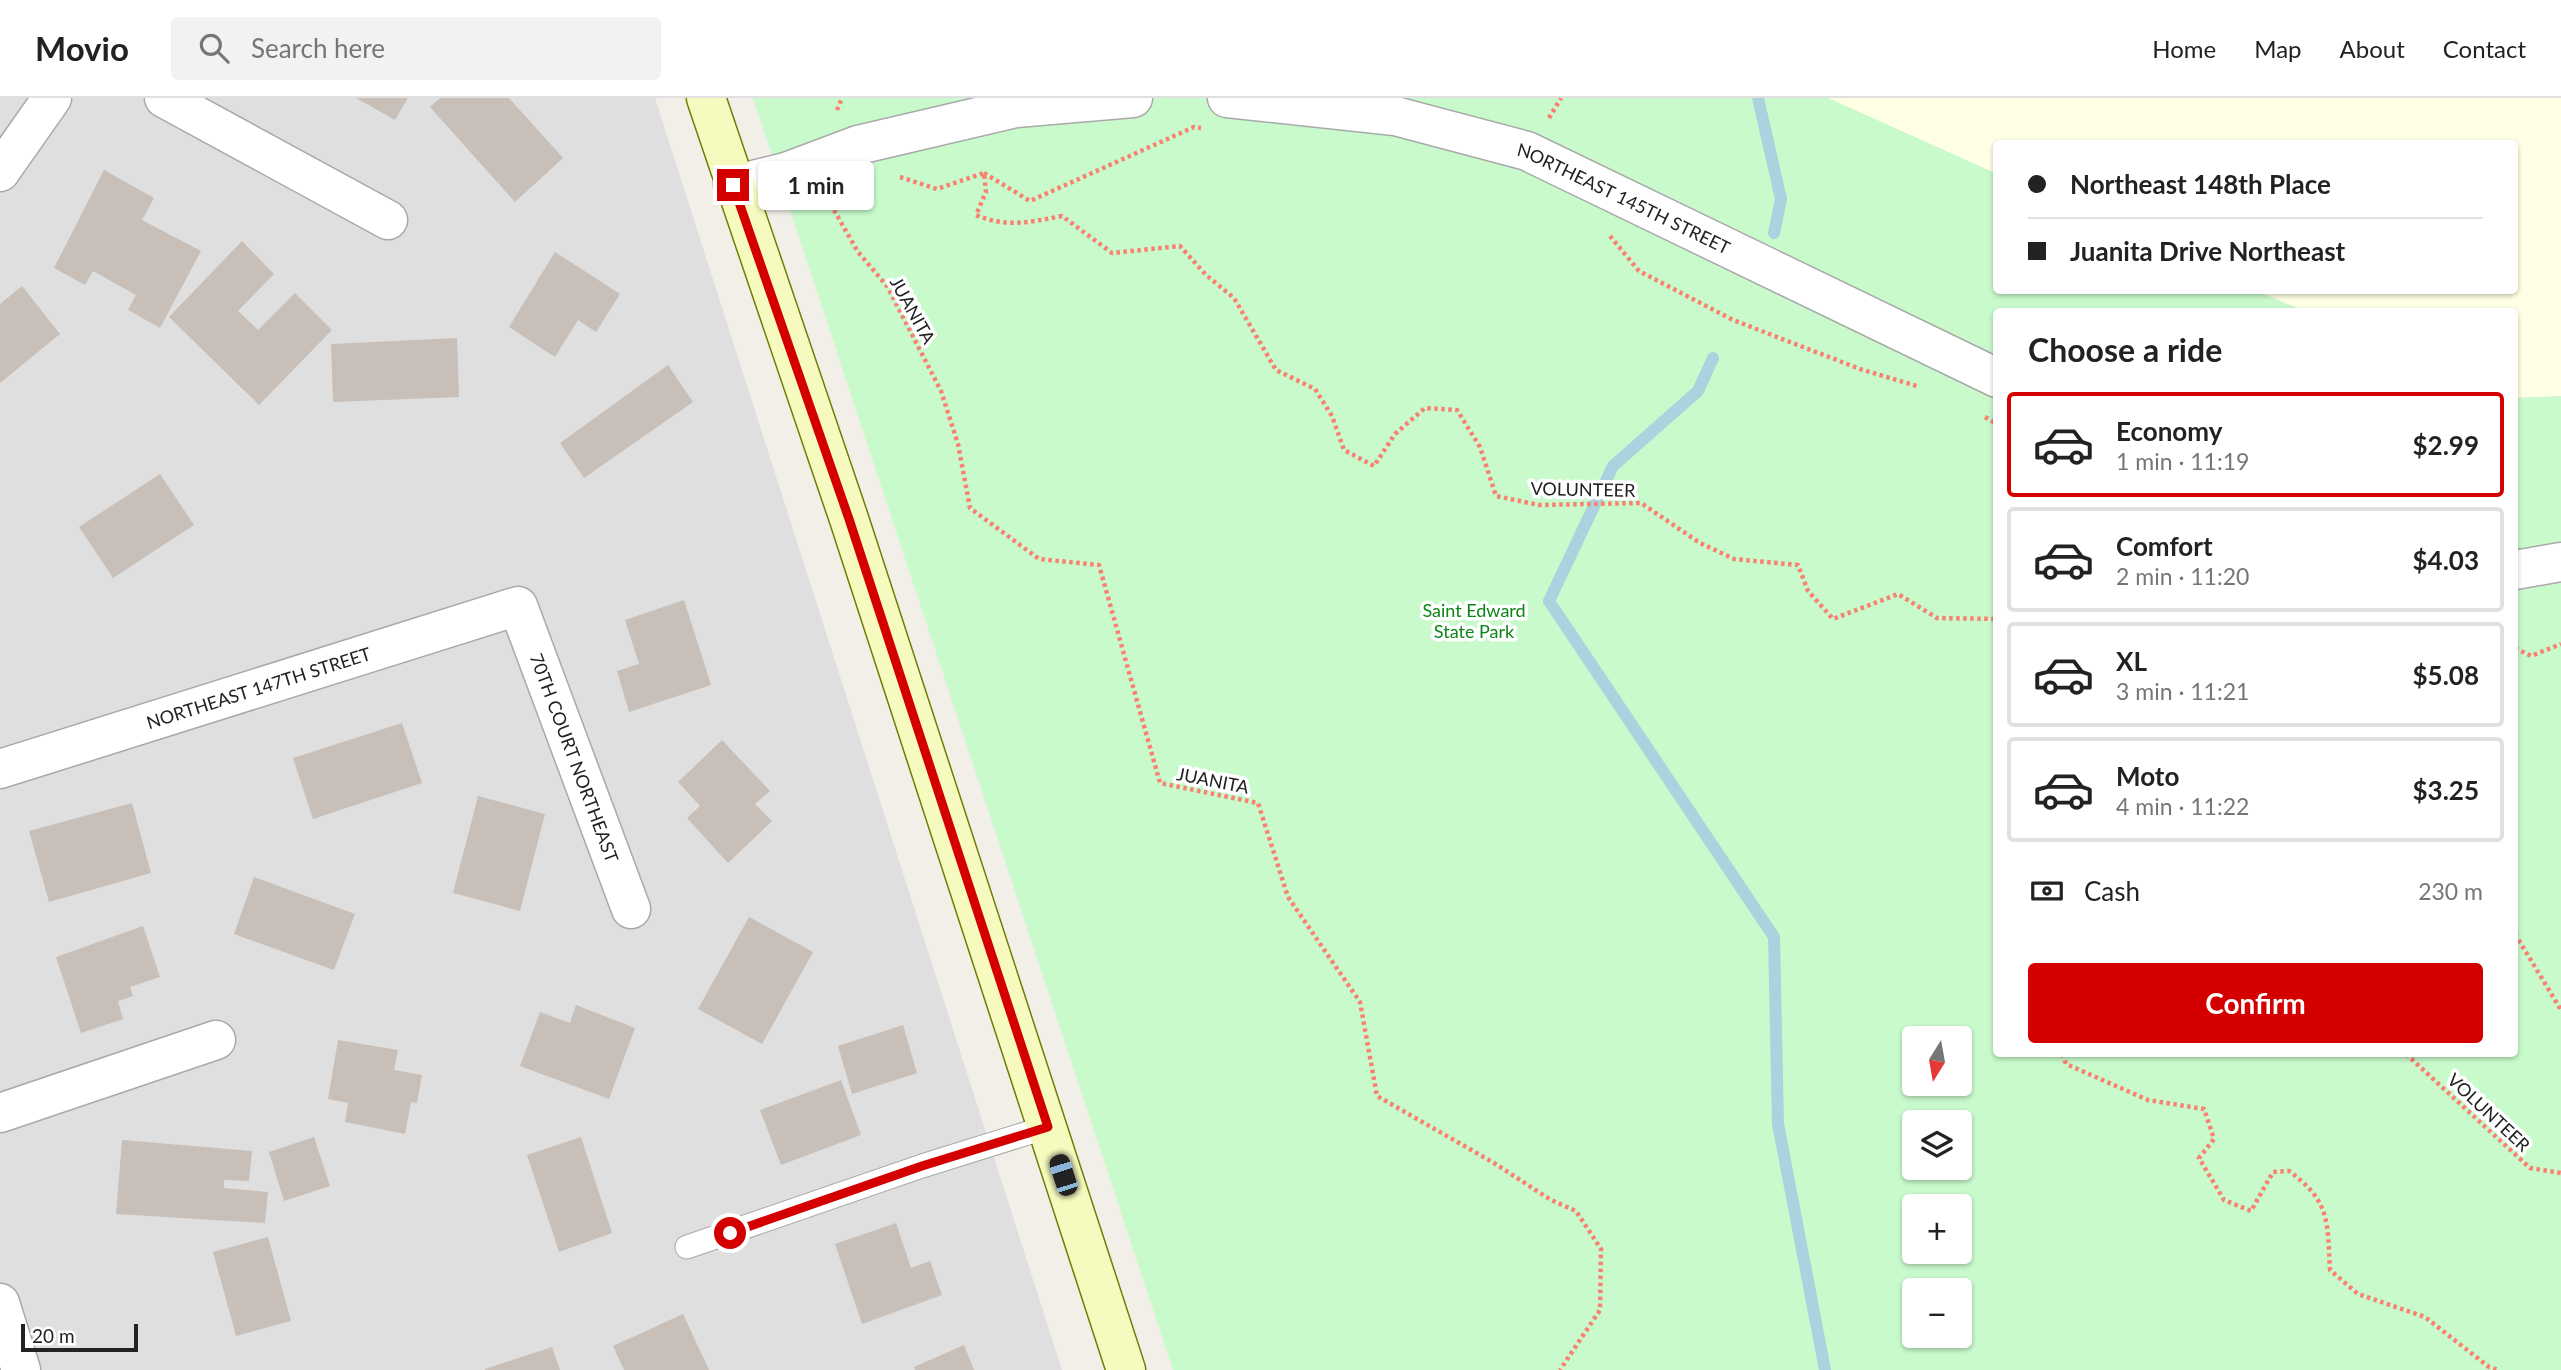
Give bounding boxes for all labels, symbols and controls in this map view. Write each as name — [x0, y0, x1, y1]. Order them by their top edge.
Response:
search box — [171, 17, 661, 80]
text: Movio — [35, 28, 129, 68]
icon: search — [195, 29, 233, 67]
text: Search here — [251, 32, 385, 64]
text: Home — [2152, 34, 2216, 63]
text: Map — [2254, 34, 2302, 63]
text: About — [2340, 34, 2405, 63]
text: Contact — [2443, 34, 2526, 63]
street label: NORTHEAST 145TH STREET — [1515, 138, 1734, 259]
callout: 1 min — [758, 160, 873, 210]
text: Northeast 148th Place — [2070, 168, 2331, 200]
route end — [717, 169, 749, 201]
text: 1 min — [787, 171, 845, 199]
text: Juanita Drive Northeast — [2070, 235, 2345, 267]
street label: JUANITA — [886, 273, 941, 348]
text: Choose a ride — [2028, 330, 2222, 369]
icon: car — [2032, 413, 2095, 476]
text: Economy — [2116, 415, 2222, 447]
text: $2.99 — [2413, 429, 2479, 461]
text: 1 min · 11:19 — [2116, 447, 2249, 475]
street label: VOLUNTEER — [1530, 477, 1636, 501]
icon: car — [2032, 528, 2095, 591]
text: Comfort — [2116, 530, 2213, 562]
text: $4.03 — [2413, 544, 2479, 576]
text: 2 min · 11:20 — [2116, 562, 2249, 590]
park label: Saint Edward State Park — [1422, 599, 1526, 642]
street label: NORTHEAST 147TH STREET — [144, 642, 374, 733]
icon: car — [2032, 643, 2095, 706]
text: XL — [2116, 645, 2147, 677]
street label: 70TH COURT NORTHEAST — [526, 650, 624, 866]
text: $5.08 — [2413, 659, 2479, 691]
text: 3 min · 11:21 — [2116, 677, 2249, 705]
icon: car — [2032, 758, 2095, 821]
text: Moto — [2116, 760, 2179, 792]
street label: JUANITA — [1175, 762, 1252, 798]
text: $3.25 — [2413, 774, 2479, 806]
text: 4 min · 11:22 — [2116, 792, 2249, 820]
icon: cash — [2028, 872, 2066, 910]
text: Cash — [2084, 875, 2140, 907]
text: 230 m — [2418, 877, 2483, 905]
button: Confirm — [2028, 963, 2483, 1043]
north arrow — [1902, 1026, 1972, 1096]
map controls — [1902, 1026, 1972, 1348]
street label: VOLUNTEER — [2443, 1068, 2535, 1156]
button: layers — [1902, 1110, 1972, 1180]
car — [1047, 1152, 1080, 1198]
button: + — [1902, 1194, 1972, 1264]
route start — [714, 1217, 746, 1249]
button: − — [1902, 1278, 1972, 1348]
scale bar — [21, 1321, 138, 1353]
text: 20 m — [32, 1324, 75, 1347]

